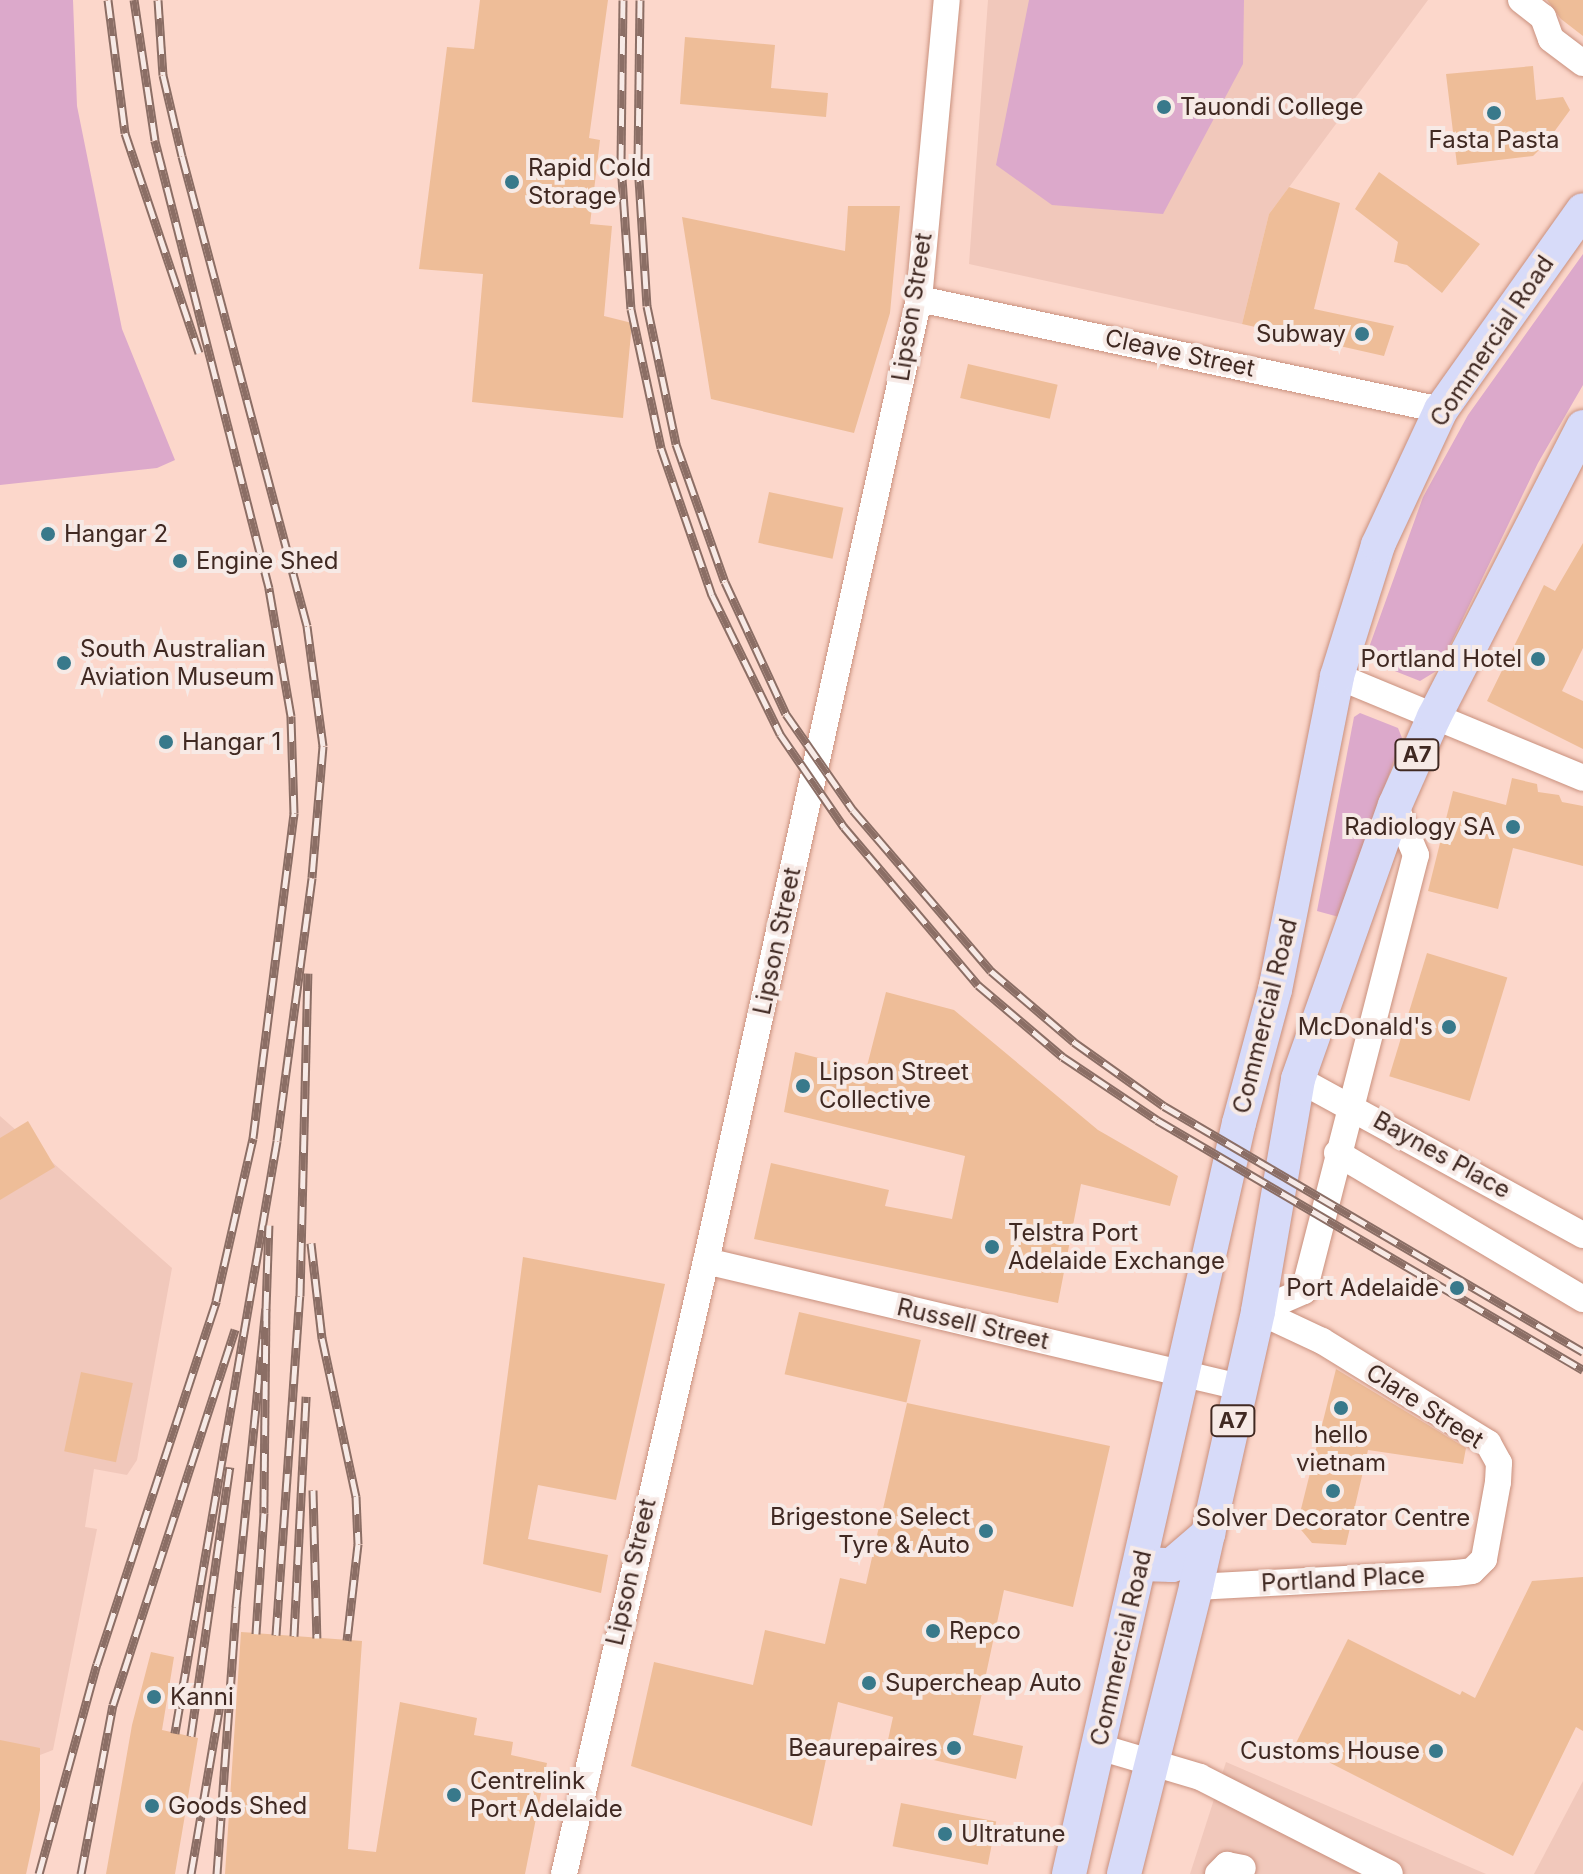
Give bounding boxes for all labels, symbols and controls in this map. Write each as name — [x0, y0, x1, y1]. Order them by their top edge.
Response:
place label: Tauondi College — [1180, 93, 1363, 121]
marker: Tauondi College — [1155, 98, 1173, 116]
marker: Fasta Pasta — [1485, 104, 1503, 122]
place label: Fasta Pasta — [1429, 126, 1559, 154]
place label: Rapid Cold Storage — [528, 154, 651, 210]
marker: Rapid Cold Storage — [503, 173, 521, 191]
street label: Lipson Street — [886, 231, 938, 383]
street label: Commercial Road — [1424, 250, 1560, 432]
place label: Subway — [1256, 320, 1346, 348]
street label: Cleave Street — [1103, 323, 1257, 383]
marker: Subway — [1353, 325, 1371, 343]
place label: Hangar 2 — [64, 520, 168, 548]
marker: Hangar 2 — [39, 525, 57, 543]
place label: Engine Shed — [196, 547, 338, 575]
marker: Engine Shed — [171, 552, 189, 570]
place label: South Australian Aviation Museum — [80, 635, 274, 691]
place label: Portland Hotel — [1361, 645, 1522, 673]
marker: Portland Hotel — [1529, 650, 1547, 668]
marker: South Australian Aviation Museum — [55, 654, 73, 672]
place label: Hangar 1 — [182, 728, 281, 756]
marker: Hangar 1 — [157, 733, 175, 751]
road number: A7 — [1393, 737, 1441, 773]
place label: Radiology SA — [1344, 813, 1495, 841]
marker: Radiology SA — [1502, 816, 1524, 838]
street label: Lipson Street — [747, 865, 807, 1017]
street label: Commercial Road — [1227, 915, 1303, 1117]
place label: McDonald's — [1298, 1013, 1433, 1041]
marker: McDonald's — [1440, 1018, 1458, 1036]
place label: Lipson Street Collective — [819, 1058, 969, 1114]
marker: Lipson Street Collective — [794, 1077, 812, 1095]
street label: Baynes Place — [1368, 1106, 1516, 1204]
place label: Telstra Port Adelaide Exchange — [1008, 1219, 1225, 1275]
marker: Telstra Port Adelaide Exchange — [983, 1238, 1001, 1256]
place label: Port Adelaide — [1286, 1274, 1439, 1302]
marker: Port Adelaide — [1446, 1277, 1468, 1299]
street label: Russell Street — [894, 1293, 1052, 1355]
street label: Clare Street — [1361, 1357, 1489, 1455]
marker: hello vietnam — [1332, 1399, 1350, 1417]
road number: A7 — [1209, 1403, 1257, 1439]
place label: hello vietnam — [1296, 1421, 1386, 1477]
marker: Solver Decorator Centre — [1324, 1482, 1342, 1500]
street label: Lipson Street — [600, 1496, 662, 1648]
place label: Brigestone Select Tyre & Auto — [770, 1503, 970, 1559]
place label: Solver Decorator Centre — [1196, 1504, 1470, 1532]
marker: Brigestone Select Tyre & Auto — [977, 1522, 995, 1540]
street label: Commercial Road — [1084, 1547, 1158, 1749]
street label: Portland Place — [1260, 1560, 1426, 1598]
place label: Repco — [949, 1617, 1021, 1645]
marker: Repco — [924, 1622, 942, 1640]
place label: Supercheap Auto — [885, 1669, 1082, 1697]
marker: Supercheap Auto — [860, 1674, 878, 1692]
place label: Kanni — [170, 1683, 234, 1711]
marker: Kanni — [145, 1688, 163, 1706]
place label: Beaurepaires — [788, 1734, 938, 1762]
place label: Customs House — [1240, 1737, 1420, 1765]
marker: Beaurepaires — [945, 1739, 963, 1757]
marker: Customs House — [1427, 1742, 1445, 1760]
place label: Centrelink Port Adelaide — [470, 1767, 623, 1823]
marker: Centrelink Port Adelaide — [445, 1786, 463, 1804]
place label: Goods Shed — [168, 1792, 307, 1820]
marker: Goods Shed — [143, 1797, 161, 1815]
place label: Ultratune — [961, 1820, 1066, 1848]
marker: Ultratune — [936, 1825, 954, 1843]

